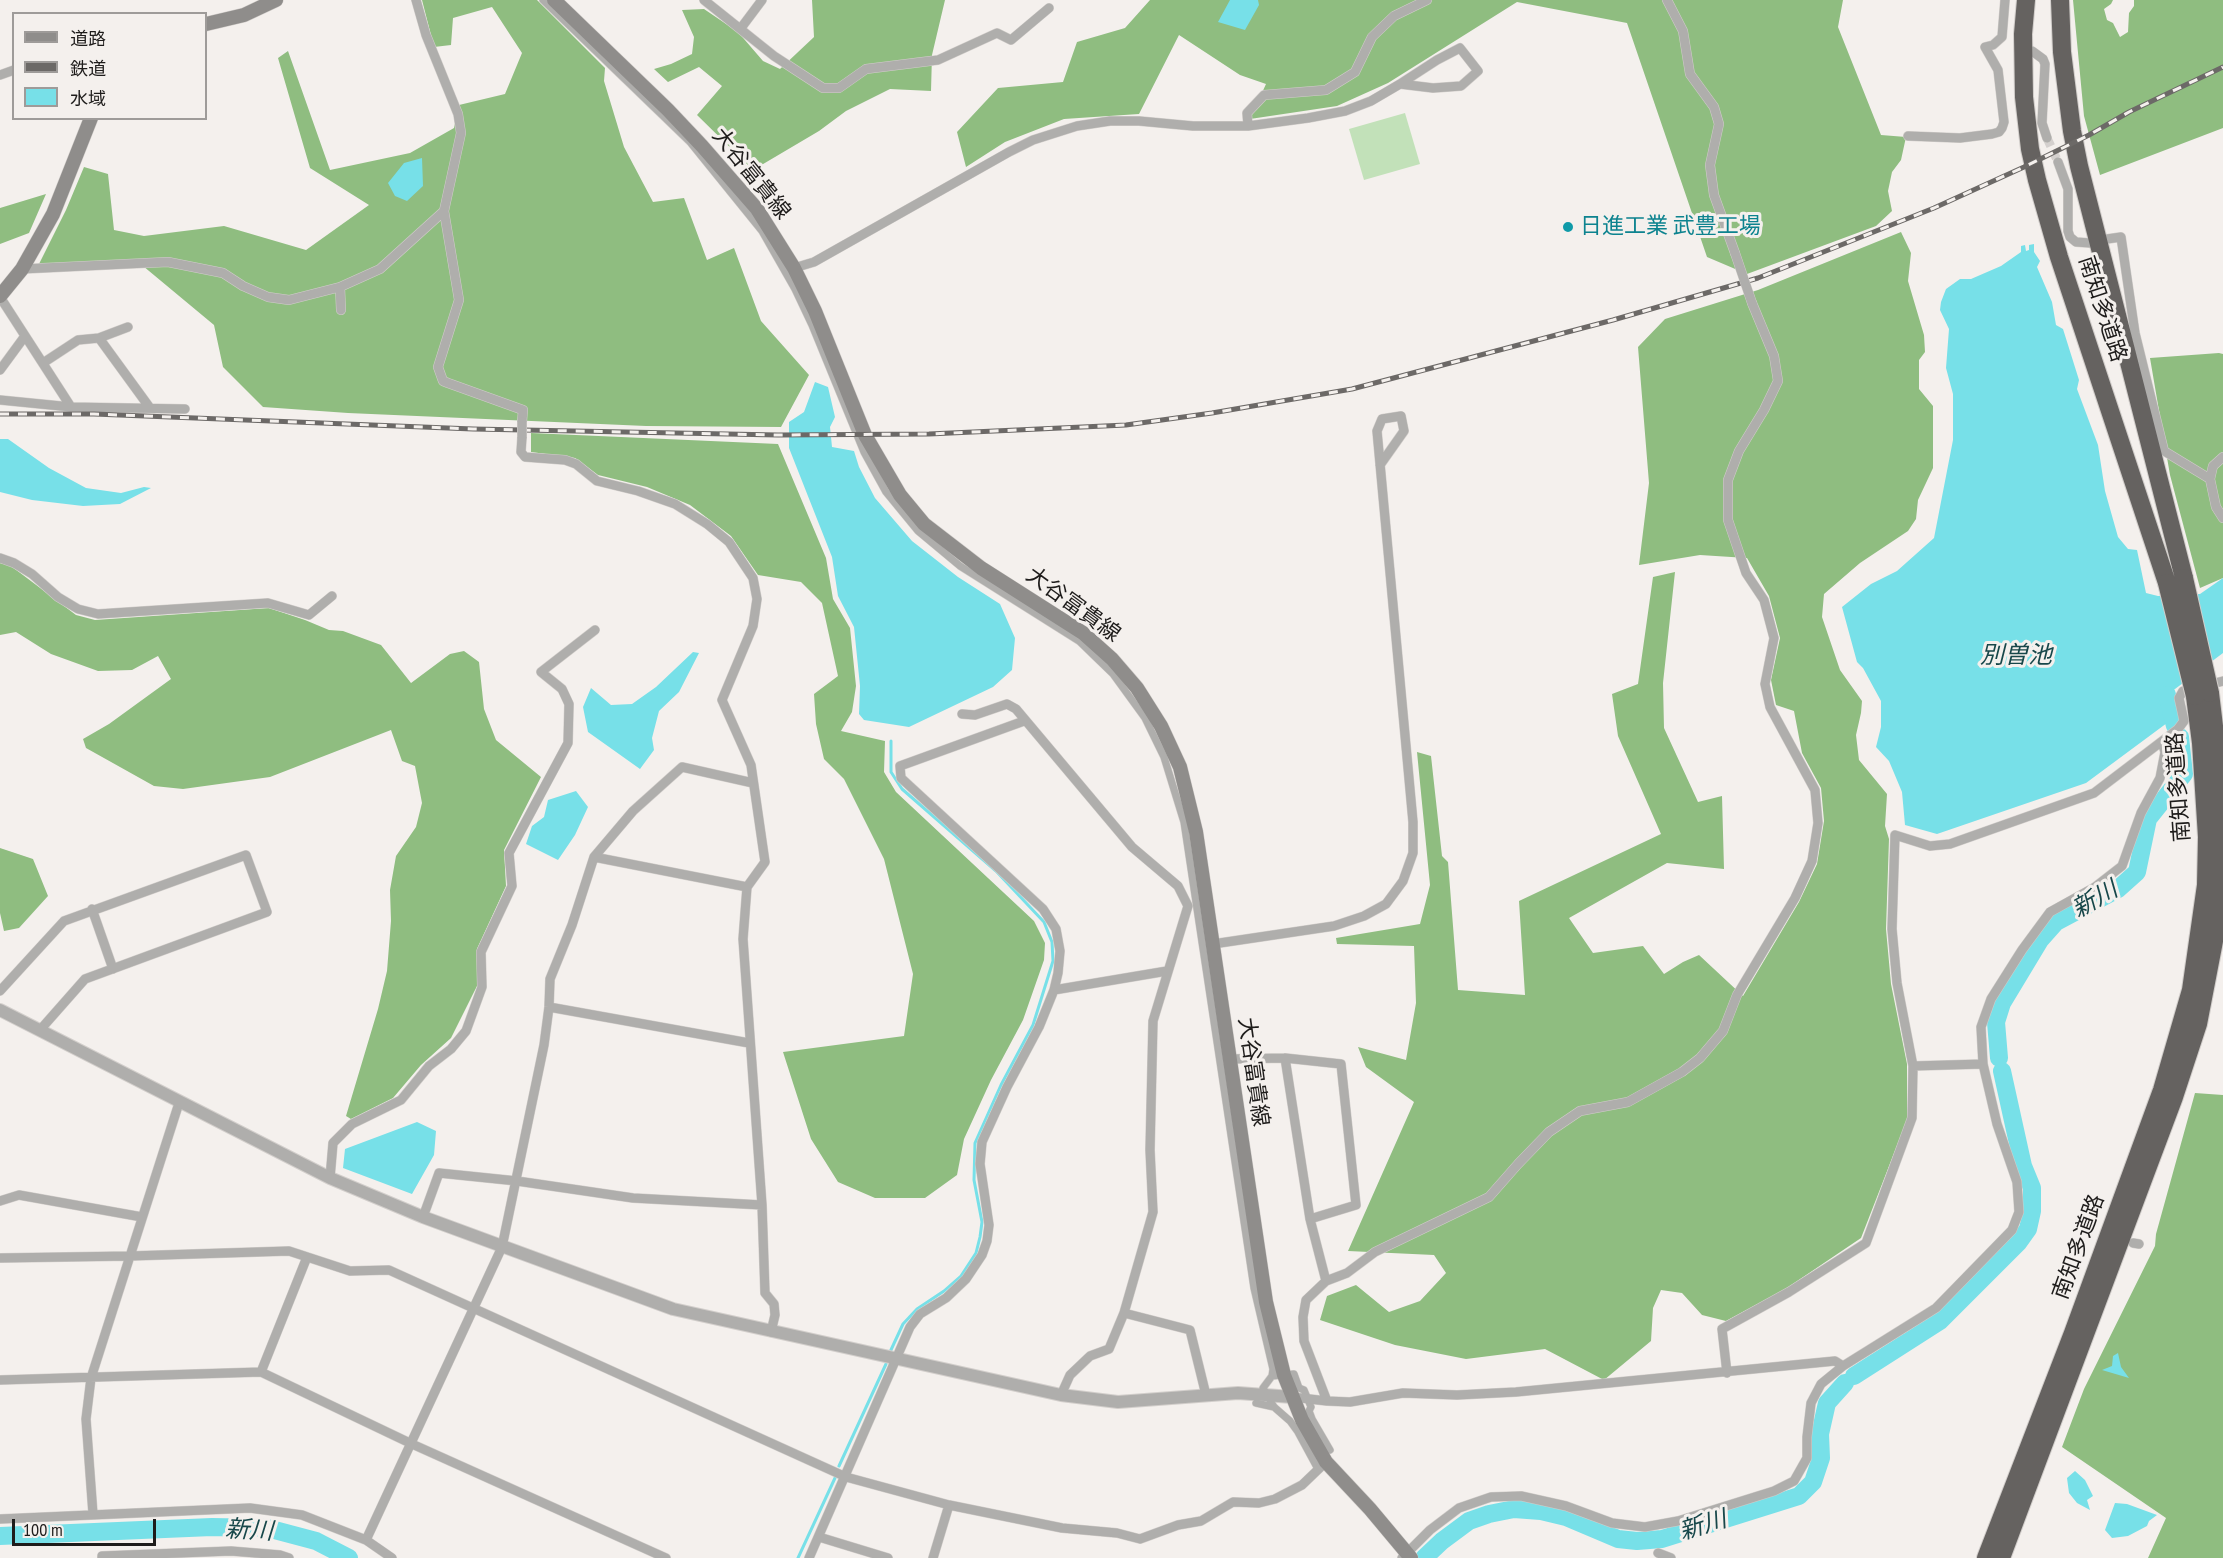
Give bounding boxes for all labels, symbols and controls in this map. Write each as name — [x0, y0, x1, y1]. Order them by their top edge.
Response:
legend — [12, 12, 207, 120]
text: 道路 — [70, 27, 106, 50]
text: 鉄道 — [70, 57, 106, 80]
text: 水域 — [70, 87, 106, 110]
street label: 大谷富貴線 — [706, 123, 796, 225]
place label: 日進工業 武豊工場 — [1580, 214, 1761, 240]
marker: 日進工業 武豊工場 — [1561, 220, 1575, 234]
street label: 南知多道路 — [2072, 253, 2132, 365]
street label: 大谷富貴線 — [1021, 562, 1125, 648]
water label: 別曽池 — [1980, 642, 2052, 670]
street label: 南知多道路 — [2162, 731, 2196, 843]
water label: 新川 — [2067, 876, 2123, 924]
street label: 大谷富貴線 — [1232, 1016, 1274, 1128]
street label: 南知多道路 — [2048, 1191, 2110, 1303]
water label: 新川 — [1676, 1505, 1730, 1547]
scale bar — [15, 1507, 159, 1545]
water label: 新川 — [224, 1515, 274, 1547]
text: 100 m — [23, 1518, 63, 1541]

